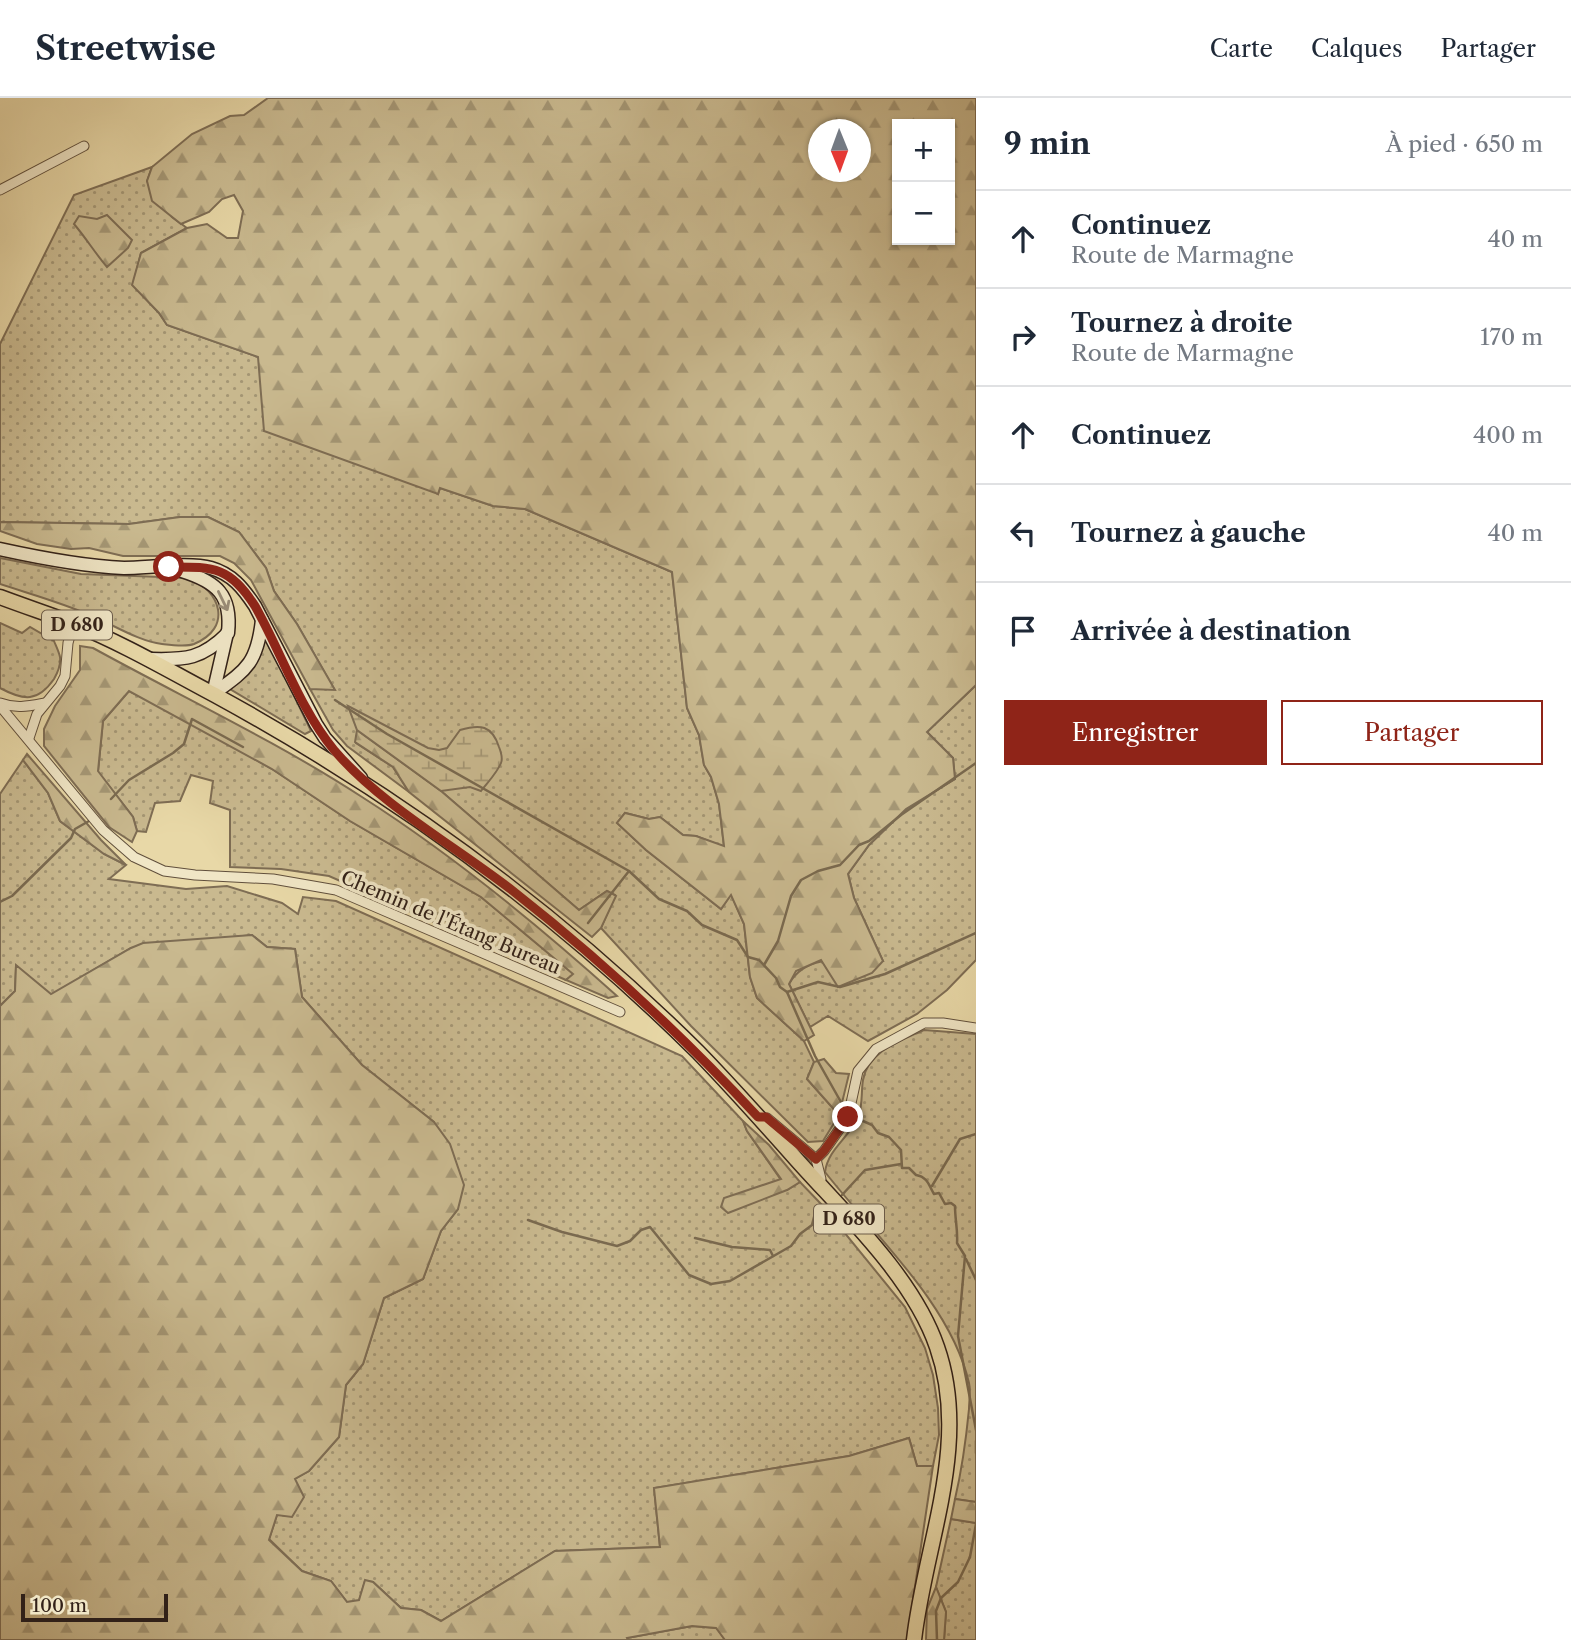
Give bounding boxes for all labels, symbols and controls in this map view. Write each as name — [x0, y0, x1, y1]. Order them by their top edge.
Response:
text: Streetwise — [35, 28, 216, 69]
text: Carte — [1210, 34, 1273, 63]
text: Calques — [1311, 34, 1402, 63]
text: Partager — [1440, 34, 1536, 63]
north arrow — [808, 119, 871, 182]
map controls — [892, 119, 955, 245]
button: + — [892, 119, 955, 182]
text: 9 min — [1004, 125, 1091, 162]
text: À pied · 650 m — [1386, 130, 1543, 158]
button: − — [892, 182, 955, 245]
text: Continuez — [1071, 209, 1211, 241]
icon: ahead — [1004, 220, 1042, 258]
text: 40 m — [1488, 225, 1543, 253]
text: Route de Marmagne — [1071, 241, 1294, 269]
text: Tournez à droite — [1071, 307, 1293, 339]
icon: right — [1004, 318, 1042, 356]
text: 170 m — [1480, 323, 1543, 351]
text: Route de Marmagne — [1071, 339, 1294, 367]
icon: ahead — [1004, 416, 1042, 454]
text: Continuez — [1071, 419, 1211, 451]
text: 400 m — [1473, 421, 1543, 449]
icon: left — [1004, 514, 1042, 552]
text: Tournez à gauche — [1071, 517, 1306, 549]
text: 40 m — [1488, 519, 1543, 547]
route start — [153, 551, 184, 582]
one-way arrow — [217, 590, 231, 611]
road number: D 680 — [42, 610, 112, 640]
icon: arrive — [1004, 612, 1042, 650]
text: Arrivée à destination — [1071, 615, 1351, 647]
button: Enregistrer — [1004, 700, 1267, 765]
button: Partager — [1281, 700, 1543, 765]
street label: Chemin de l'Étang Bureau — [337, 866, 564, 979]
route end — [832, 1101, 863, 1132]
road number: D 680 — [814, 1204, 884, 1234]
scale bar — [21, 1591, 168, 1623]
text: 100 m — [32, 1594, 87, 1617]

